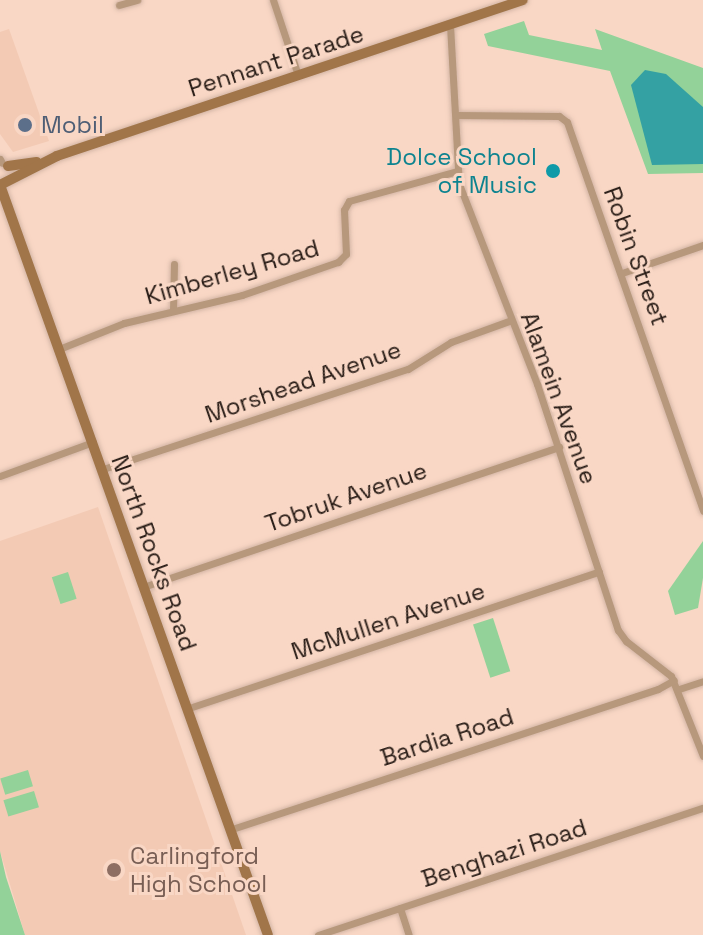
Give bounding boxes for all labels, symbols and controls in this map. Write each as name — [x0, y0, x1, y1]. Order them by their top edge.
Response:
street label: Pennant Parade — [185, 19, 367, 103]
place label: Mobil — [41, 111, 104, 139]
marker: Mobil — [16, 116, 34, 134]
place label: Dolce School of Music — [386, 143, 537, 199]
marker: Dolce School of Music — [544, 162, 562, 180]
street label: Robin Street — [598, 183, 674, 329]
street label: Kimberley Road — [142, 233, 322, 311]
street label: Alamein Avenue — [514, 308, 604, 488]
street label: Morshead Avenue — [201, 335, 405, 429]
street label: North Rocks Road — [105, 451, 203, 655]
street label: Tobruk Avenue — [261, 456, 431, 538]
street label: McMullen Avenue — [287, 576, 489, 666]
street label: Bardia Road — [377, 702, 517, 772]
street label: Benghazi Road — [418, 813, 590, 893]
place label: Carlingford High School — [130, 842, 267, 898]
marker: Carlingford High School — [105, 861, 123, 879]

